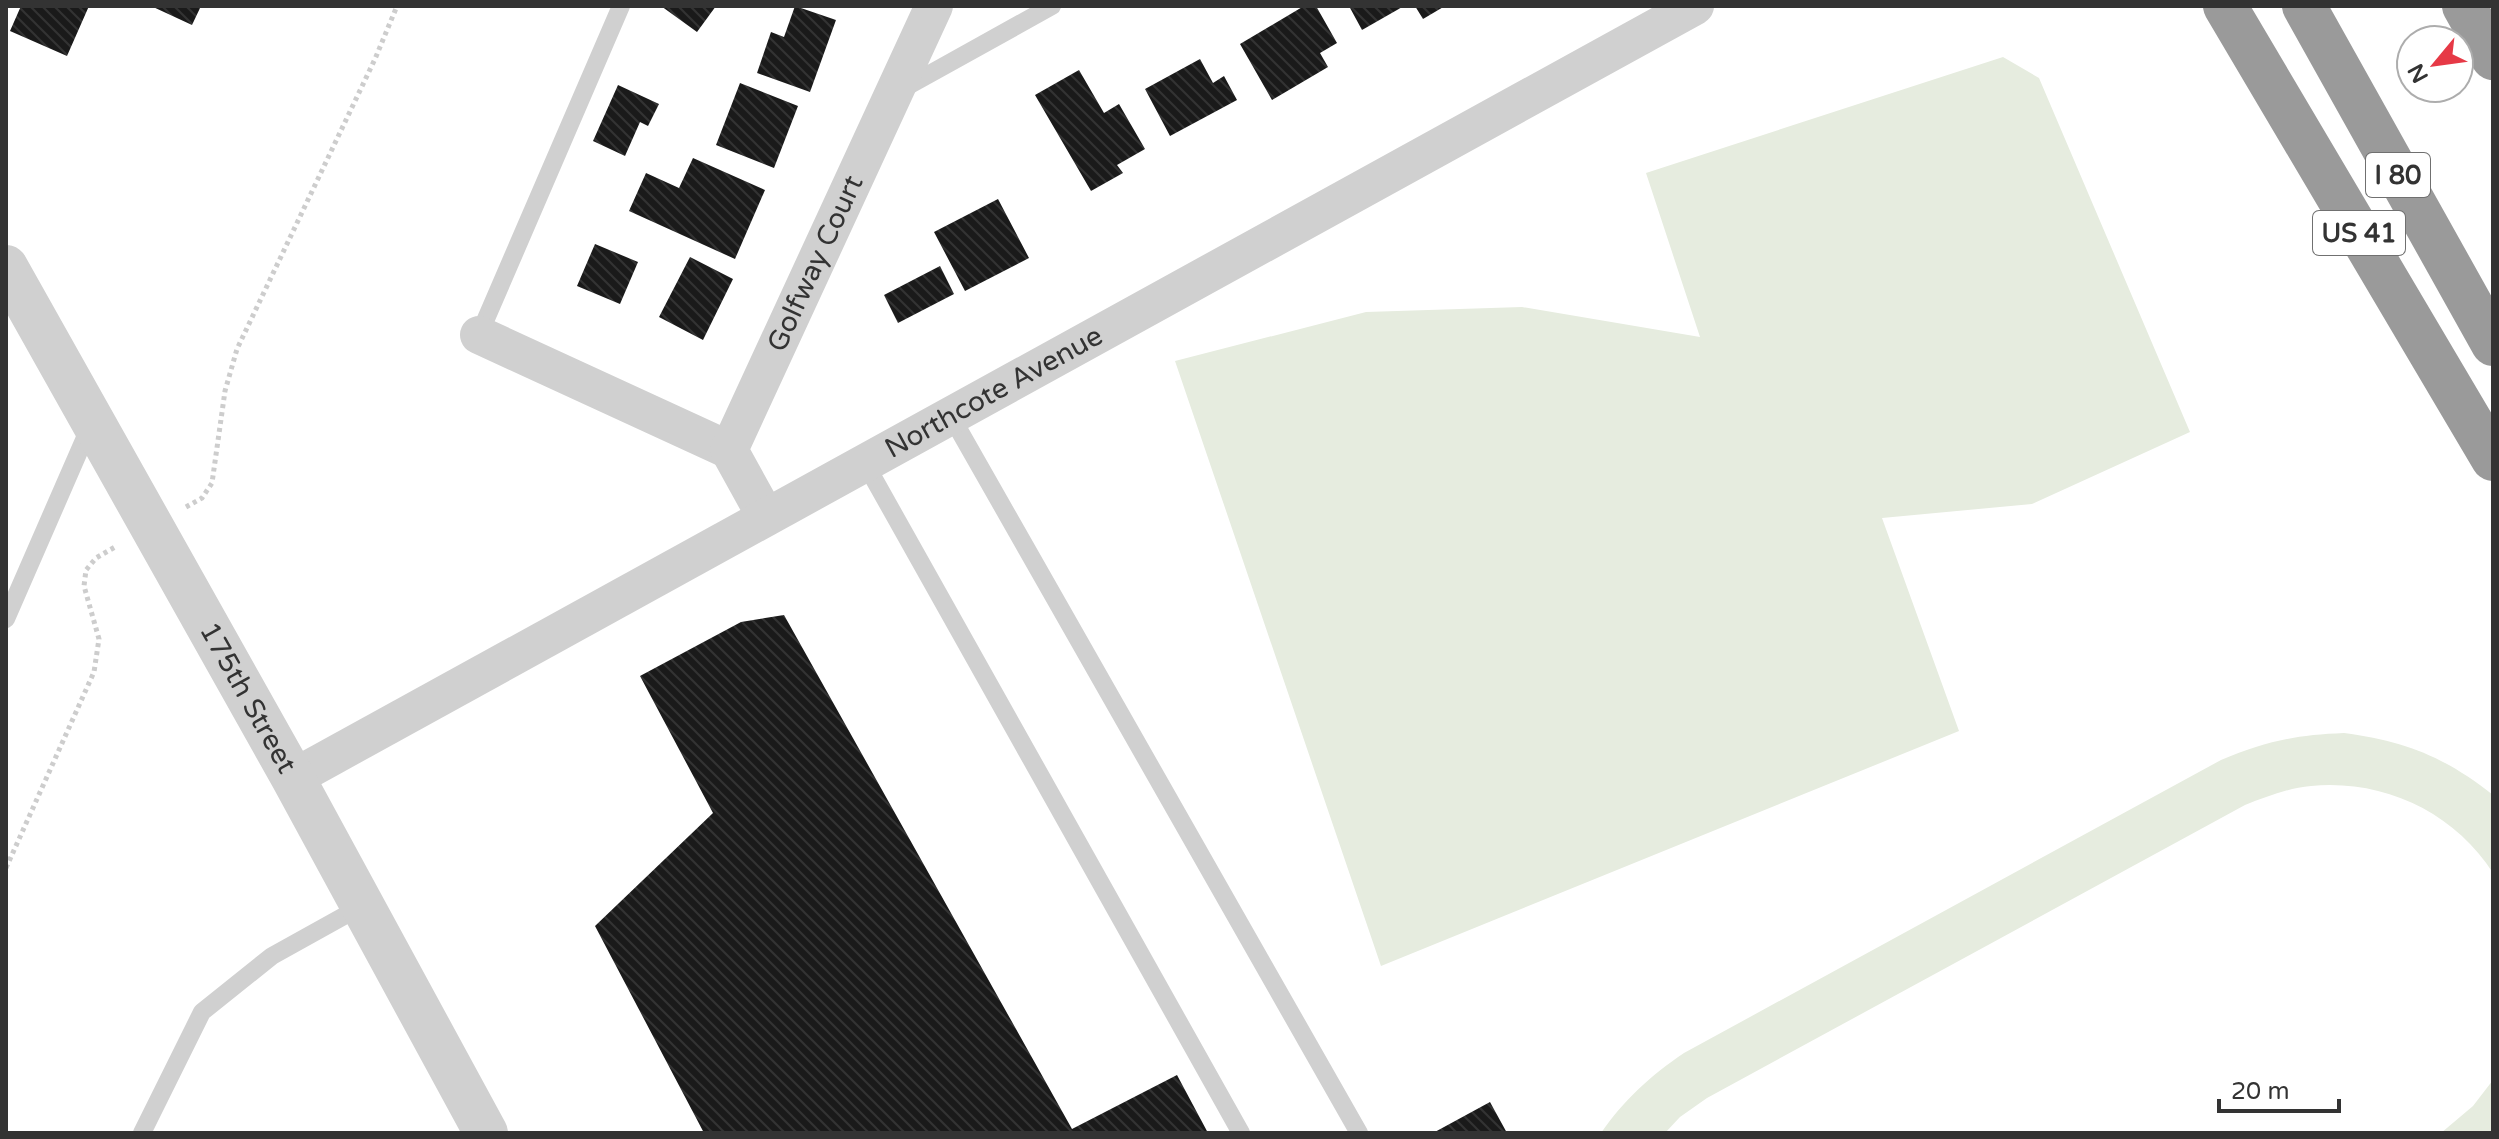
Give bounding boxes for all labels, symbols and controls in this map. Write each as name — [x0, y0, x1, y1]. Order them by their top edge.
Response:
north arrow — [2395, 24, 2475, 104]
text: N — [2403, 59, 2434, 87]
road number: I 80 — [2366, 153, 2430, 197]
street label: Golfway Court — [760, 170, 871, 357]
road number: US 41 — [2313, 211, 2405, 255]
street label: Northcote Avenue — [879, 319, 1109, 466]
street label: 175th Street — [192, 616, 304, 779]
scale bar — [2219, 1063, 2339, 1113]
text: 20 m — [2231, 1077, 2289, 1106]

